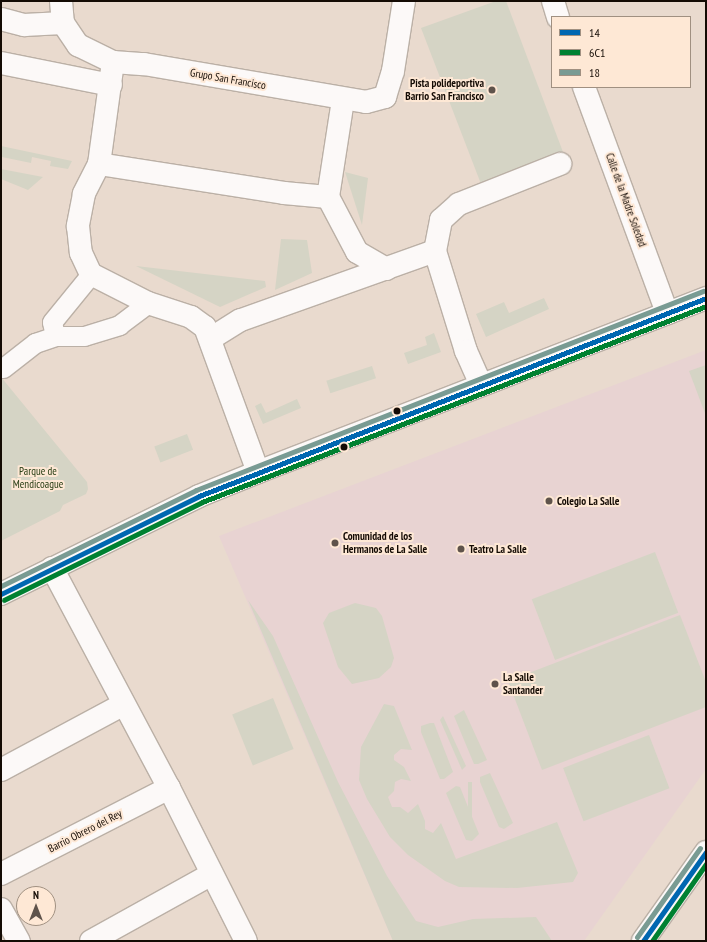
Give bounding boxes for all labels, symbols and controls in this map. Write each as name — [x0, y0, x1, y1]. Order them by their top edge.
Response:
legend — [551, 16, 691, 88]
text: 14 — [589, 25, 600, 40]
text: 6C1 — [589, 45, 605, 60]
text: 18 — [589, 65, 600, 80]
street label: Grupo San Francisco — [189, 66, 267, 92]
place label: Pista polideportiva Barrio San Francisco — [405, 77, 484, 103]
marker: Pista polideportiva Barrio San Francisco — [487, 85, 497, 95]
street label: Calle de la Madre Soledad — [603, 151, 649, 249]
unlabelled marker — [392, 406, 402, 416]
unlabelled marker — [339, 442, 349, 452]
park label: Parque de Mendicoague — [13, 465, 63, 491]
place label: Colegio La Salle — [557, 494, 619, 508]
marker: Colegio La Salle — [544, 496, 554, 506]
place label: Comunidad de los Hermanos de La Salle — [343, 530, 427, 556]
marker: Comunidad de los Hermanos de La Salle — [330, 538, 340, 548]
place label: Teatro La Salle — [469, 542, 527, 556]
marker: Teatro La Salle — [456, 544, 466, 554]
place label: La Salle Santander — [503, 671, 543, 697]
marker: La Salle Santander — [490, 679, 500, 689]
street label: Barrio Obrero del Rey — [46, 807, 124, 855]
north arrow — [16, 886, 56, 926]
text: N — [33, 888, 39, 902]

